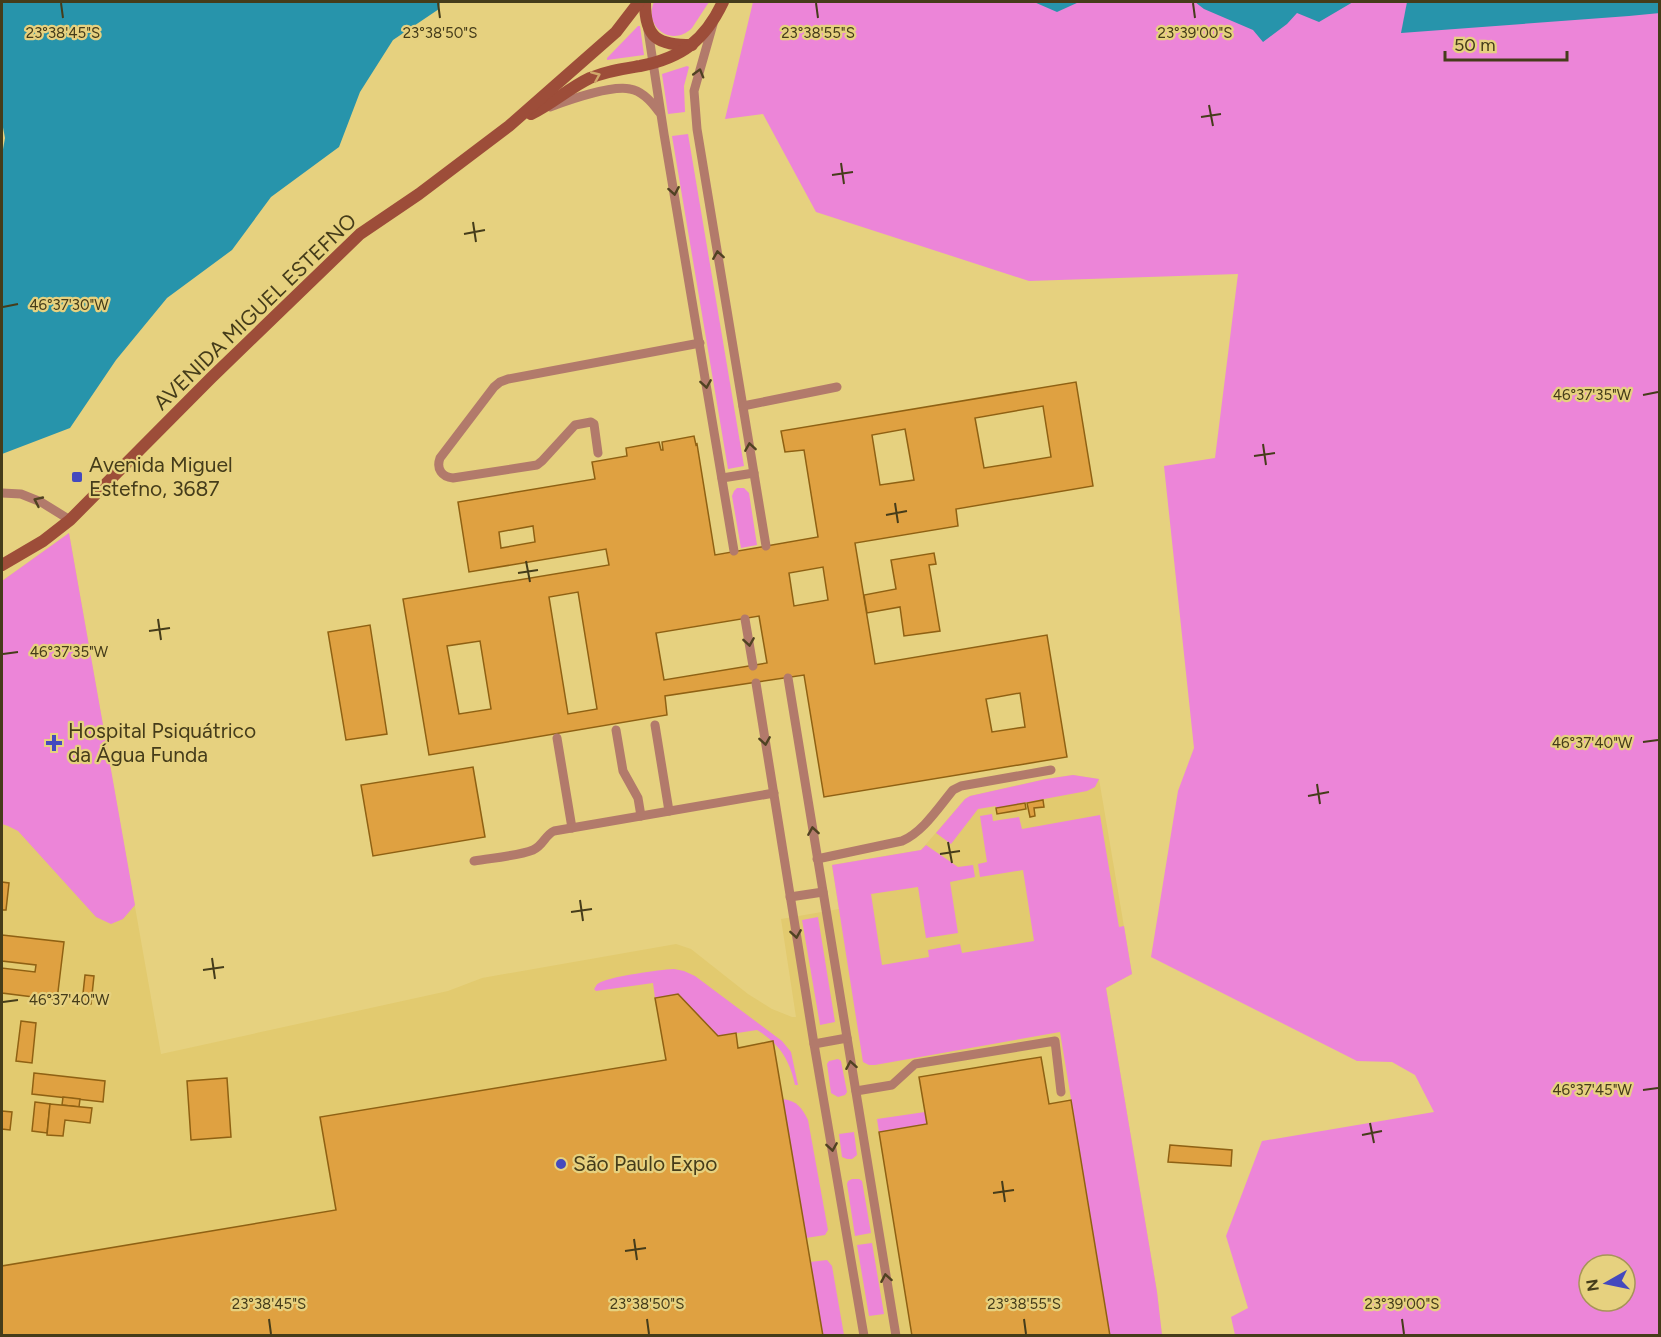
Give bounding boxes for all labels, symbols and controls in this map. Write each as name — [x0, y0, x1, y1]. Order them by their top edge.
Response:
text: 23°38'45"S — [26, 24, 100, 42]
text: 23°38'50"S — [403, 24, 477, 42]
text: 23°38'55"S — [781, 24, 855, 42]
text: 23°39'00"S — [1158, 24, 1232, 42]
scale bar — [1445, 24, 1566, 62]
text: 50 m — [1454, 34, 1496, 56]
one-way arrow — [692, 68, 704, 79]
one-way arrow — [590, 71, 601, 83]
one-way arrow — [667, 186, 680, 196]
street label: AVENIDA MIGUEL ESTEFNO — [148, 208, 361, 415]
one-way arrow — [712, 250, 725, 260]
text: 46°37'30"W — [29, 296, 109, 314]
one-way arrow — [700, 379, 712, 388]
text: 46°37'35"W — [1553, 386, 1632, 404]
one-way arrow — [744, 442, 757, 452]
place label: Avenida Miguel Estefno, 3687 — [89, 452, 233, 501]
marker: Avenida Miguel Estefno, 3687 — [70, 470, 84, 484]
one-way arrow — [33, 497, 44, 509]
one-way arrow — [742, 638, 754, 647]
text: 46°37'35"W — [30, 643, 109, 661]
place label: Hospital Psiquátrico da Água Funda — [68, 718, 256, 767]
marker: Hospital Psiquátrico da Água Funda — [45, 734, 63, 752]
text: 46°37'40"W — [1552, 734, 1633, 752]
one-way arrow — [758, 736, 771, 746]
one-way arrow — [807, 826, 819, 835]
one-way arrow — [789, 928, 802, 938]
text: 46°37'40"W — [29, 991, 110, 1009]
one-way arrow — [845, 1060, 858, 1070]
text: 46°37'45"W — [1552, 1081, 1632, 1099]
one-way arrow — [825, 1142, 837, 1151]
place label: São Paulo Expo — [573, 1151, 717, 1176]
marker: São Paulo Expo — [554, 1157, 568, 1171]
north arrow — [1577, 1253, 1637, 1313]
one-way arrow — [880, 1273, 893, 1283]
text: N — [1582, 1278, 1603, 1293]
text: 23°38'45"S — [232, 1295, 306, 1313]
text: 23°38'50"S — [610, 1295, 684, 1313]
text: 23°38'55"S — [987, 1295, 1061, 1313]
text: 23°39'00"S — [1365, 1295, 1439, 1313]

